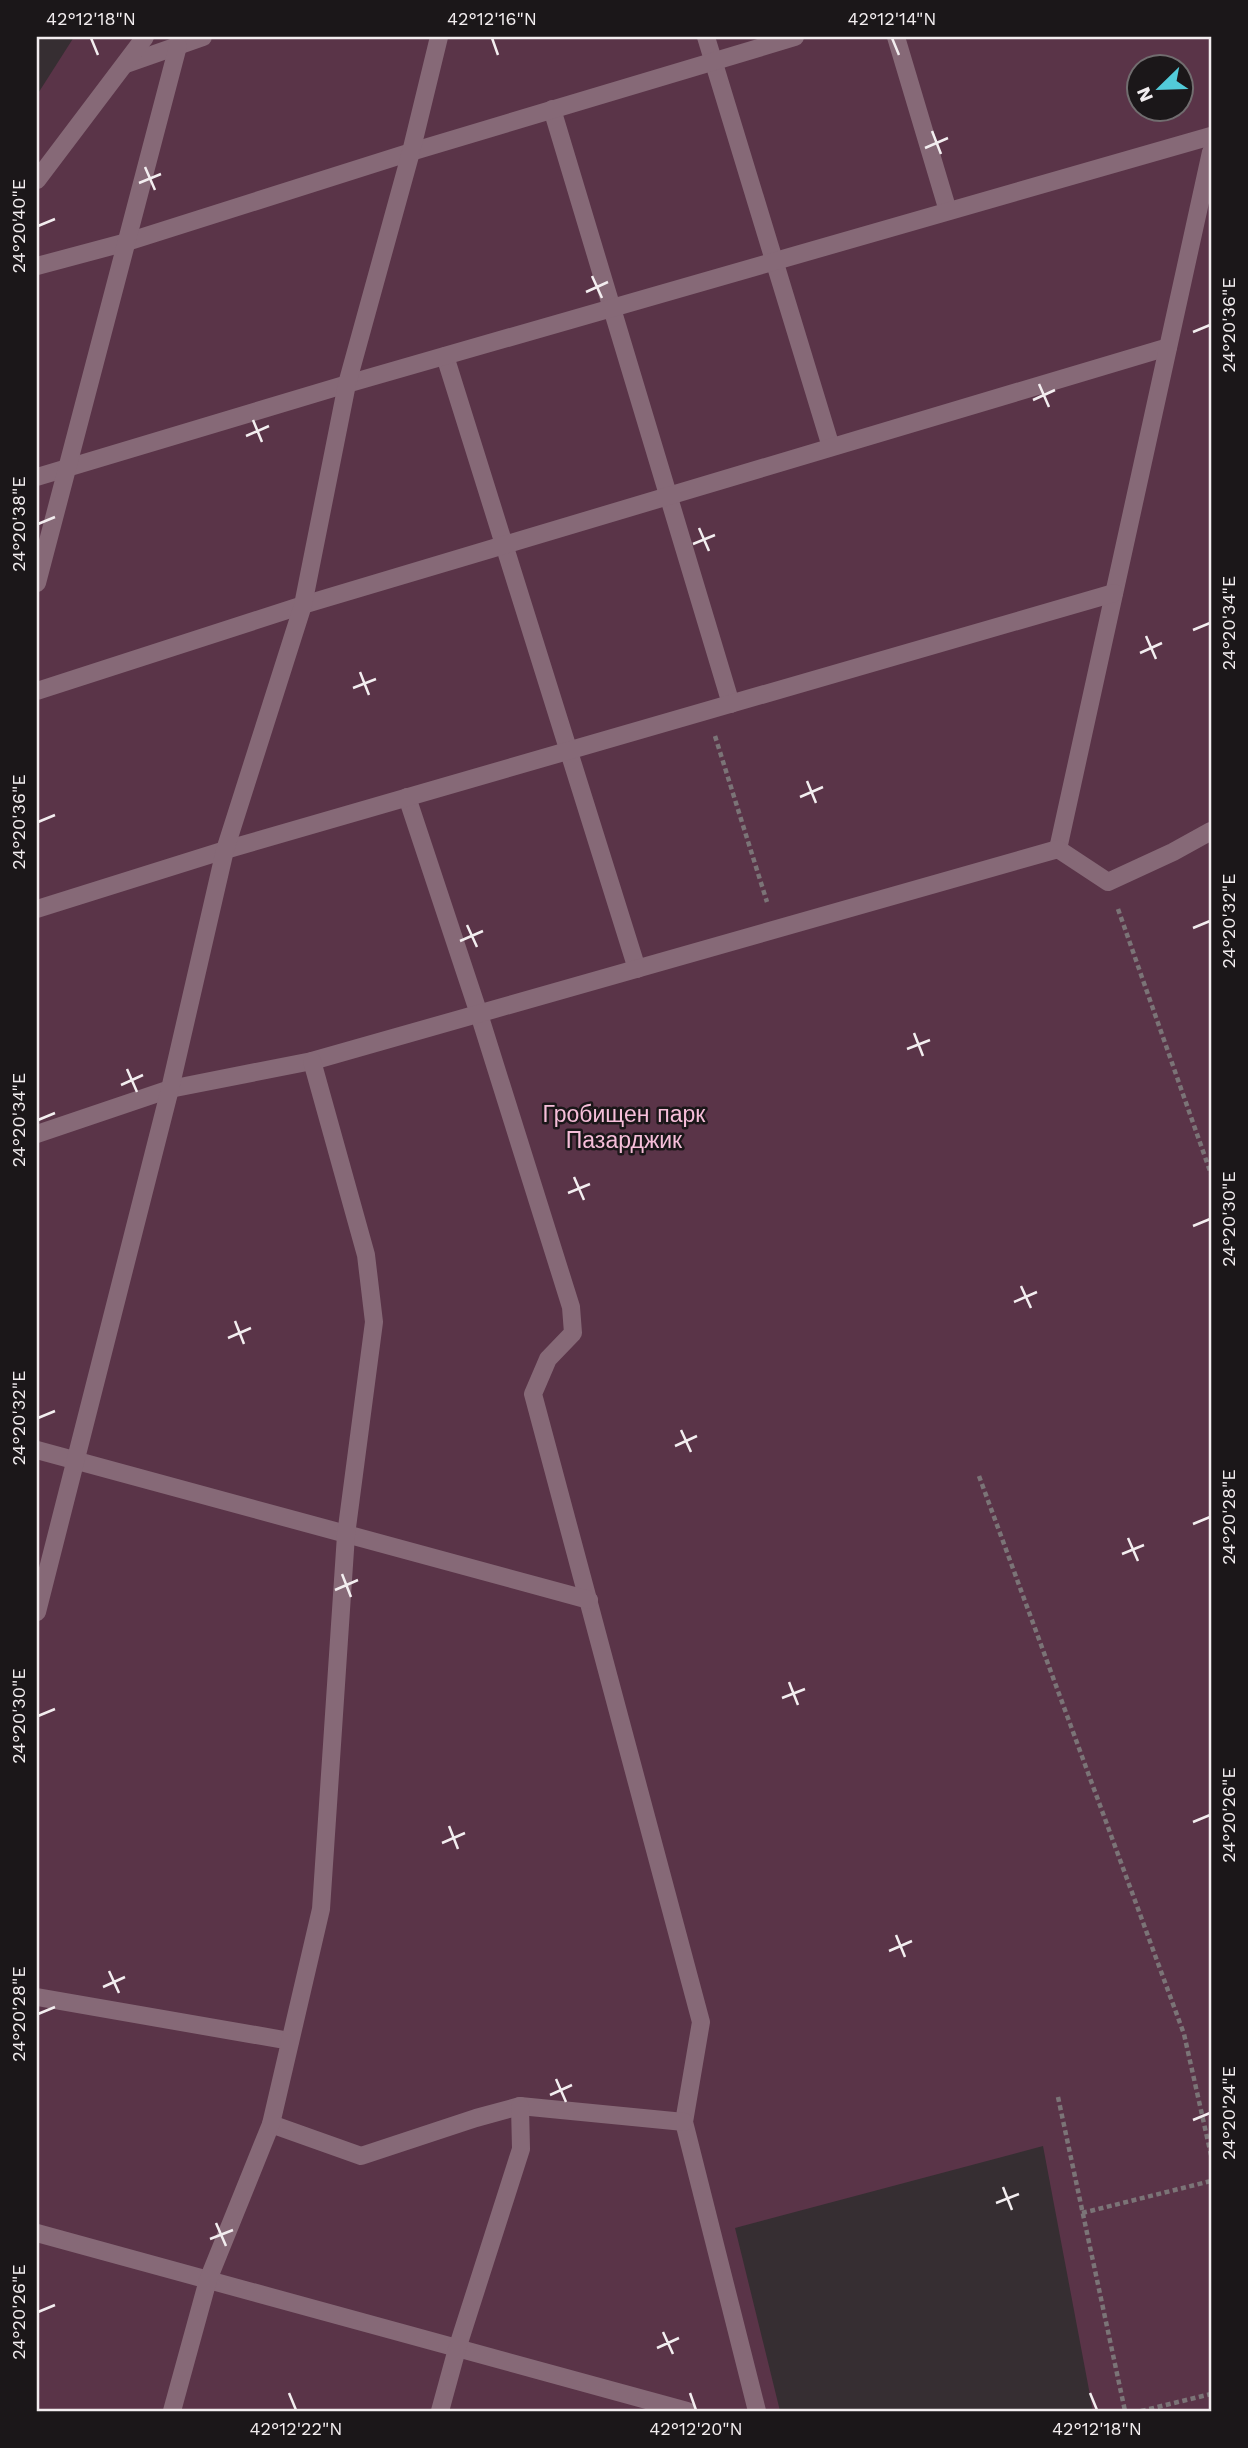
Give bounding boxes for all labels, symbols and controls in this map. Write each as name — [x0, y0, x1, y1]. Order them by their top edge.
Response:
text: 42°12'18"N — [46, 8, 136, 29]
text: 42°12'16"N — [447, 8, 537, 29]
text: 42°12'14"N — [847, 8, 937, 29]
north arrow — [1126, 52, 1196, 122]
text: N — [1131, 83, 1158, 105]
text: 24°20'40"E — [8, 179, 29, 273]
text: 24°20'36"E — [1218, 277, 1239, 373]
text: 24°20'38"E — [8, 476, 29, 572]
text: 24°20'34"E — [1218, 576, 1239, 670]
text: 24°20'36"E — [8, 774, 29, 870]
text: 24°20'32"E — [1218, 874, 1239, 968]
text: 24°20'34"E — [8, 1073, 29, 1167]
park label: Гробищен парк Пазарджик — [543, 1101, 706, 1154]
text: 24°20'30"E — [1218, 1171, 1239, 1267]
text: 24°20'32"E — [8, 1371, 29, 1465]
text: 24°20'28"E — [1218, 1469, 1239, 1565]
text: 24°20'30"E — [8, 1668, 29, 1764]
text: 24°20'26"E — [1218, 1767, 1239, 1863]
text: 24°20'28"E — [8, 1966, 29, 2062]
text: 24°20'24"E — [1218, 2066, 1239, 2160]
text: 24°20'26"E — [8, 2264, 29, 2360]
text: 42°12'22"N — [250, 2418, 342, 2439]
text: 42°12'20"N — [649, 2418, 743, 2439]
text: 42°12'18"N — [1052, 2418, 1142, 2439]

